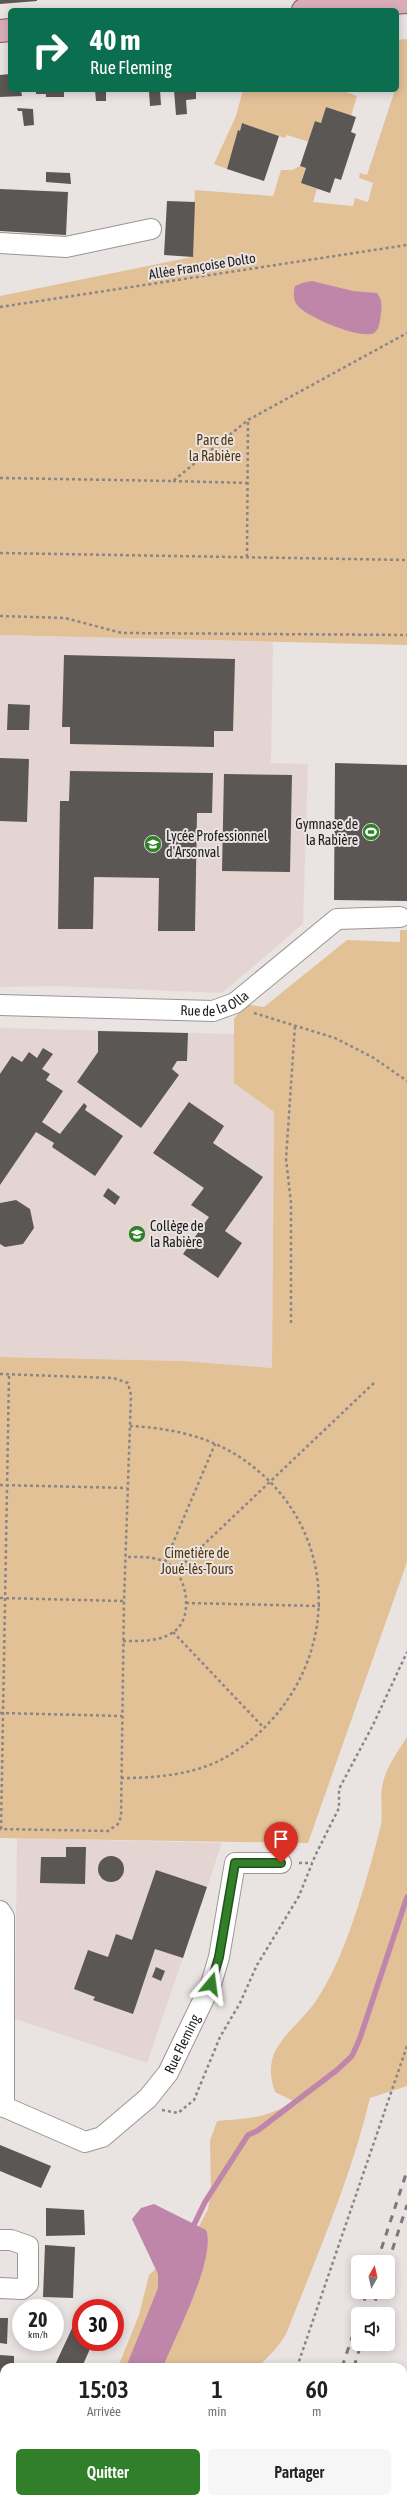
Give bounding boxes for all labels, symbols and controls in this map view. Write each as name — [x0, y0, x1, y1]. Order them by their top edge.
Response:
icon: right — [24, 24, 76, 76]
text: 40 m — [90, 24, 140, 56]
text: Rue Fleming — [90, 57, 172, 78]
street label: Allée Françoise Dolto — [147, 250, 257, 282]
park label: Parc de la Rabière — [189, 432, 241, 464]
place label: Gymnase de la Rabière — [295, 816, 358, 848]
sports icon: Gymnase de la Rabière — [361, 822, 381, 842]
place label: Lycée Professionnel d'Arsonval — [166, 828, 268, 860]
school or university icon: Lycée Professionnel d'Arsonval — [143, 834, 163, 854]
street label: Rue de la Olla — [180, 987, 252, 1019]
place label: Collège de la Rabière — [150, 1218, 204, 1250]
school or university icon: Collège de la Rabière — [127, 1224, 147, 1244]
park label: Cimetière de Joué-lès-Tours — [160, 1545, 234, 1577]
pin — [264, 1822, 298, 1863]
icon: arrive — [270, 1828, 292, 1850]
position arrow — [190, 1963, 232, 2005]
street label: Rue Fleming — [161, 2012, 203, 2076]
north arrow — [351, 2255, 395, 2299]
map controls — [351, 2255, 395, 2351]
speed limit sign: 30 — [72, 2299, 124, 2351]
button: sound — [351, 2307, 395, 2351]
text: 20 — [29, 2308, 47, 2331]
text: km/h — [28, 2329, 48, 2340]
text: 15:03 — [79, 2376, 129, 2403]
text: 1 — [212, 2376, 223, 2403]
text: 60 — [305, 2376, 328, 2403]
text: Arrivée — [87, 2404, 121, 2419]
text: min — [208, 2404, 226, 2419]
text: m — [312, 2404, 321, 2419]
button: Quitter — [16, 2449, 200, 2495]
button: Partager — [208, 2449, 391, 2495]

